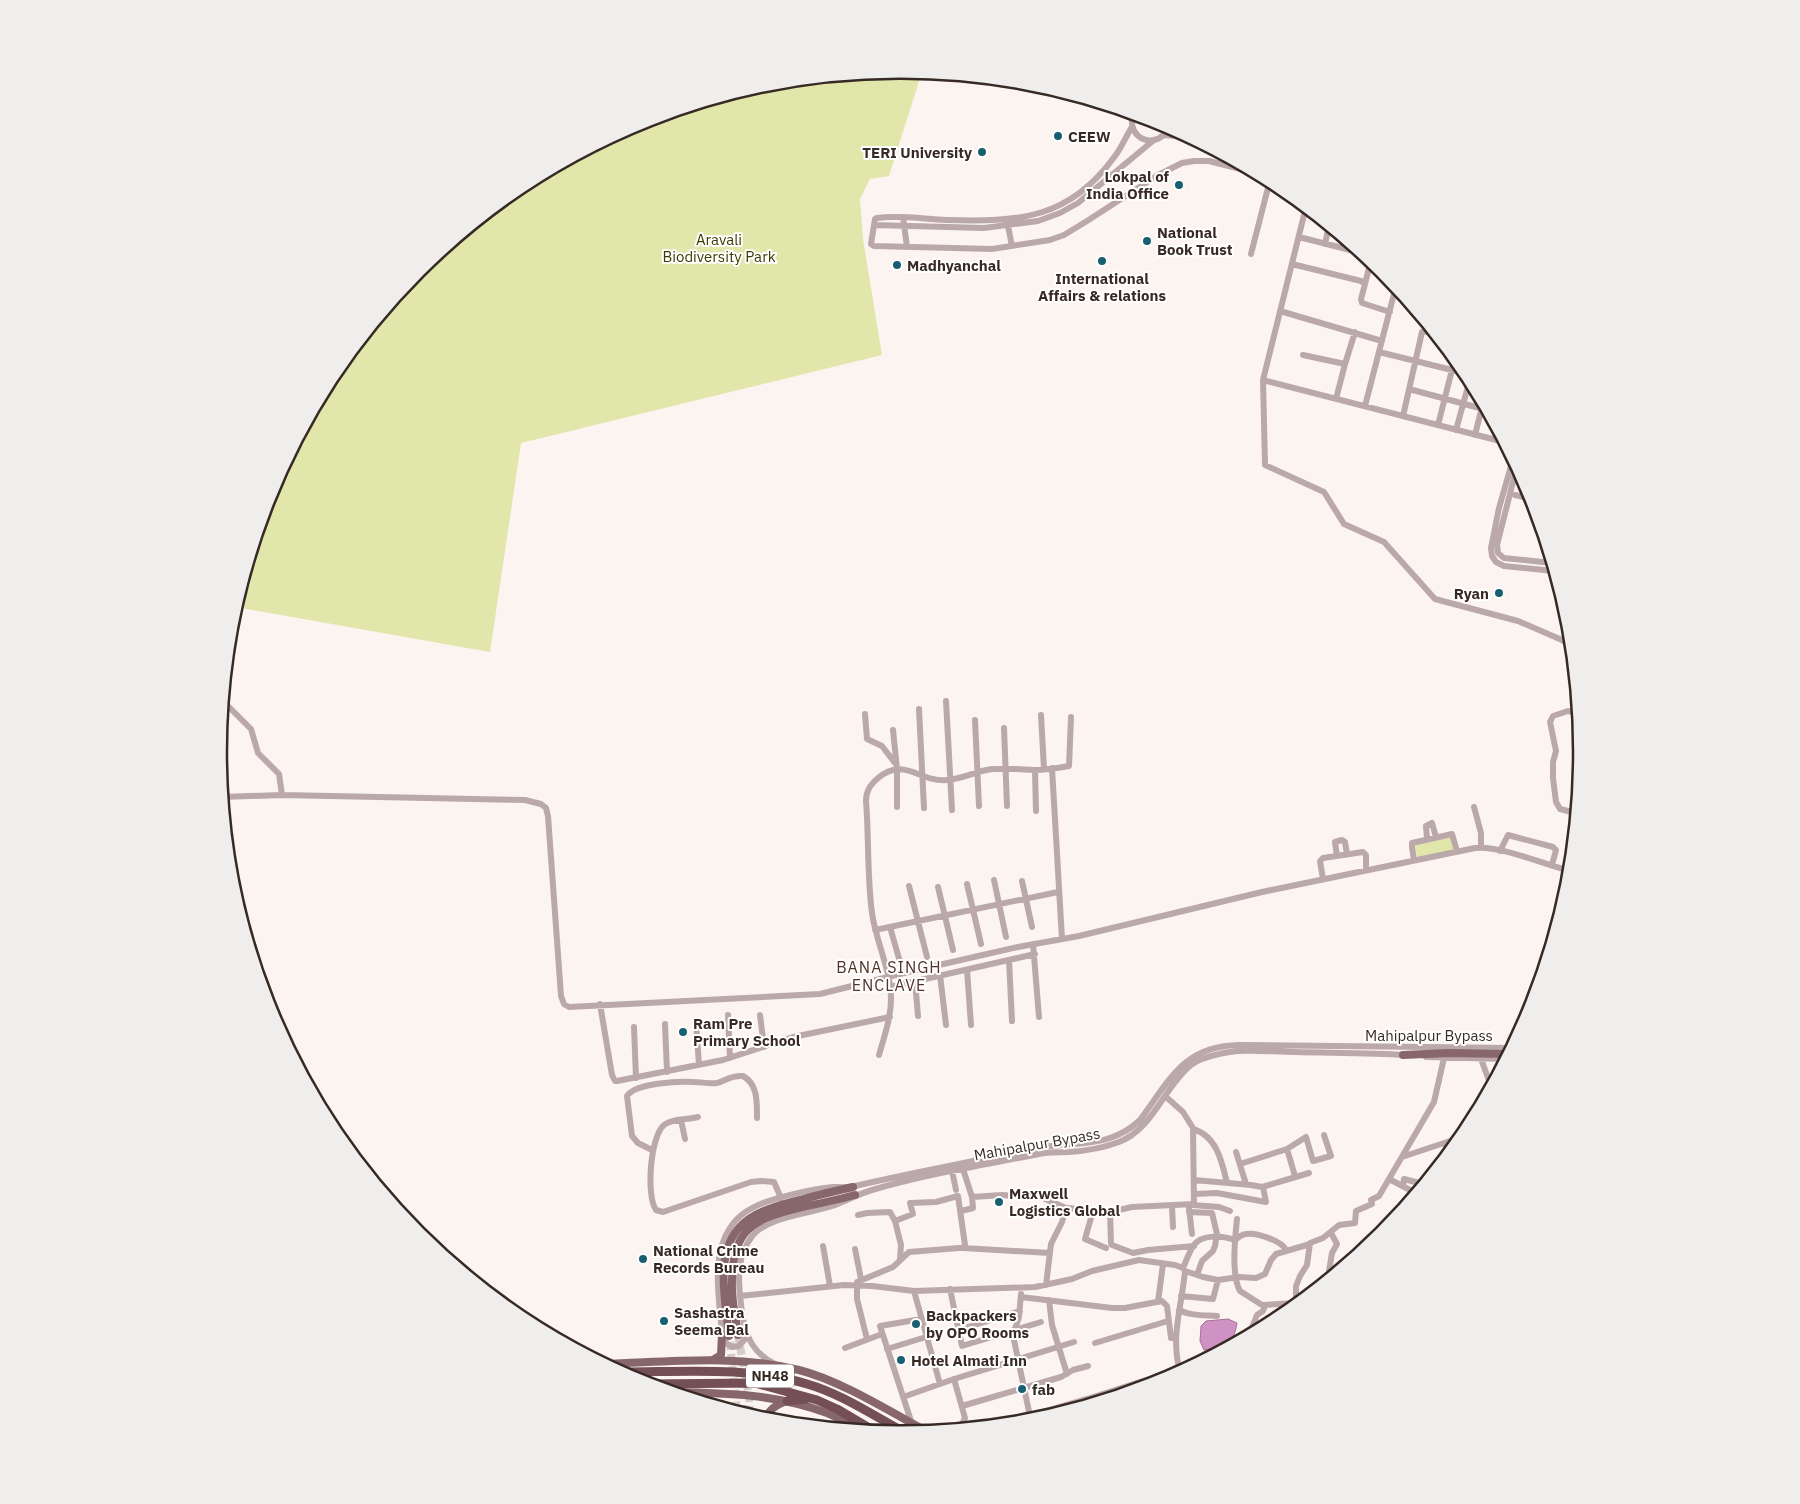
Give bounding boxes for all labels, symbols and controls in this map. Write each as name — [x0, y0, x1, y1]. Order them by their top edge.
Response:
place label: CEEW — [1068, 127, 1111, 146]
marker: CEEW — [1052, 130, 1064, 142]
place label: TERI University — [862, 143, 972, 162]
marker: TERI University — [976, 146, 988, 158]
place label: Lokpal of India Office — [1086, 167, 1170, 203]
marker: Lokpal of India Office — [1173, 179, 1185, 191]
place label: National Book Trust — [1157, 223, 1233, 259]
park label: Aravali Biodiversity Park — [662, 230, 776, 266]
marker: National Book Trust — [1141, 235, 1153, 247]
marker: International Affairs & relations — [1096, 255, 1108, 267]
place label: Madhyanchal — [907, 256, 1001, 275]
marker: Madhyanchal — [891, 259, 903, 271]
place label: International Affairs & relations — [1038, 269, 1166, 305]
place label: Ryan — [1454, 584, 1489, 603]
marker: Ryan — [1493, 587, 1505, 599]
district label: BANA SINGH ENCLAVE — [836, 957, 942, 995]
place label: Ram Pre Primary School — [693, 1014, 801, 1050]
marker: Ram Pre Primary School — [677, 1026, 689, 1038]
street label: Mahipalpur Bypass — [1365, 1026, 1493, 1045]
street label: Mahipalpur Bypass — [972, 1124, 1102, 1164]
place label: Maxwell Logistics Global — [1009, 1184, 1121, 1220]
marker: Maxwell Logistics Global — [993, 1196, 1005, 1208]
place label: National Crime Records Bureau — [653, 1241, 765, 1277]
marker: National Crime Records Bureau — [637, 1253, 649, 1265]
place label: Sashastra Seema Bal — [674, 1303, 749, 1339]
place label: Backpackers by OPO Rooms — [926, 1306, 1030, 1342]
marker: Sashastra Seema Bal — [658, 1315, 670, 1327]
marker: Backpackers by OPO Rooms — [910, 1318, 922, 1330]
place label: Hotel Almati Inn — [911, 1351, 1027, 1370]
marker: Hotel Almati Inn — [895, 1354, 907, 1366]
road number: NH48 — [746, 1364, 794, 1388]
place label: fab — [1032, 1380, 1055, 1399]
marker: fab — [1016, 1383, 1028, 1395]

